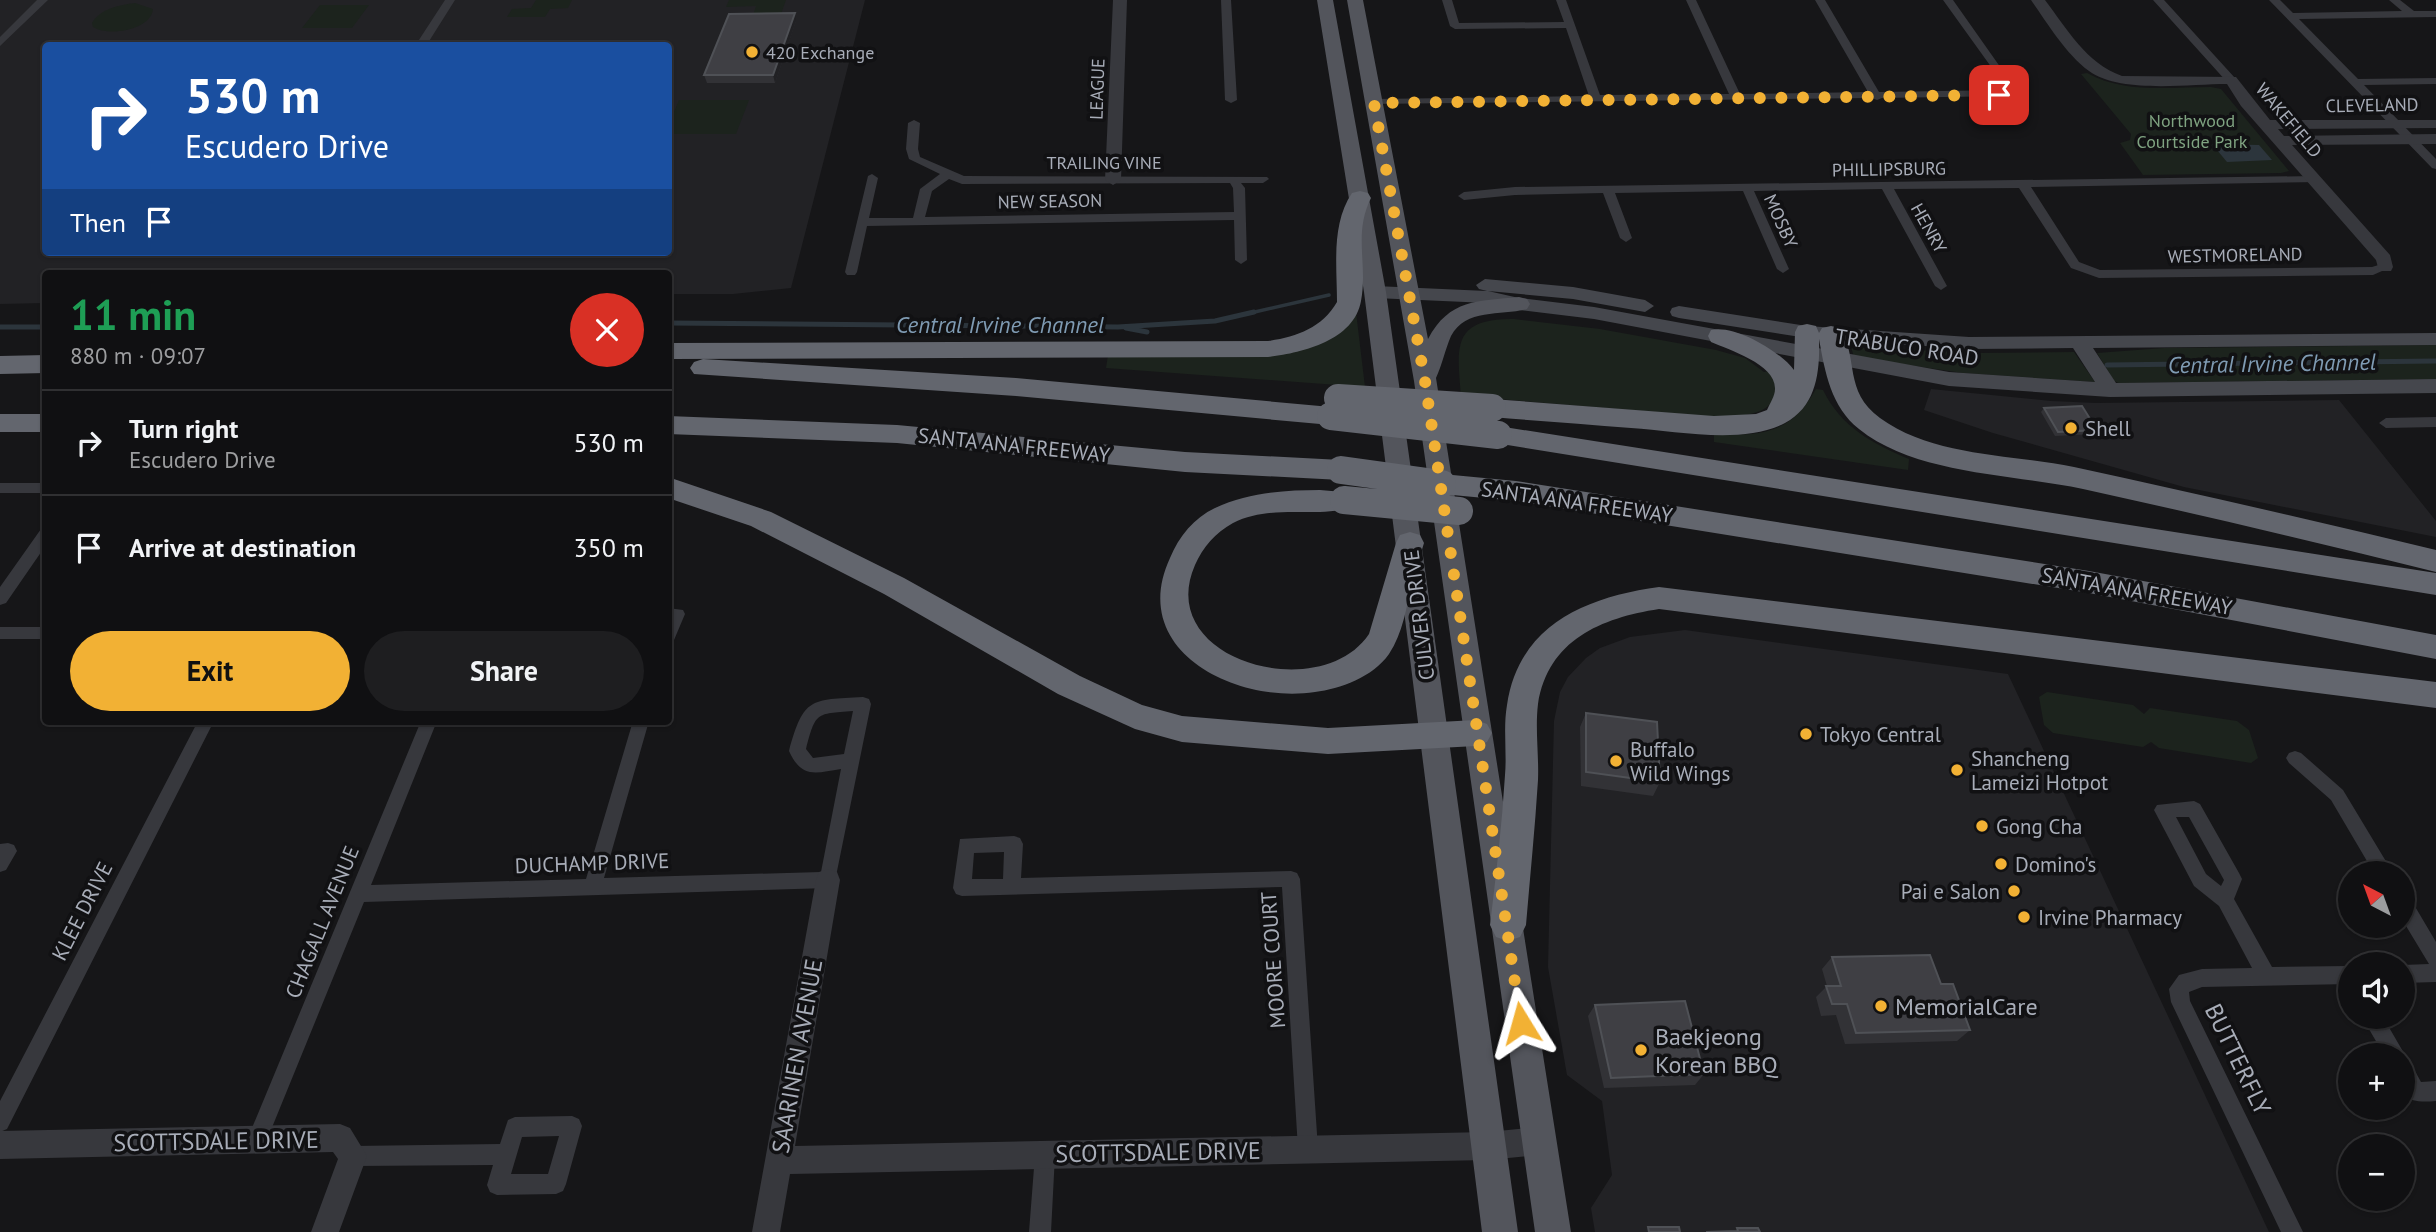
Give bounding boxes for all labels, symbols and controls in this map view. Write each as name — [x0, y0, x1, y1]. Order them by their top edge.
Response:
place label: 420 Exchange — [766, 41, 874, 64]
marker: 420 Exchange — [744, 44, 760, 60]
street label: LEAGUE — [1084, 58, 1110, 120]
text: 530 m — [185, 63, 320, 127]
pin — [1969, 65, 2029, 125]
icon: right — [70, 70, 161, 161]
icon: arrive — [1980, 76, 2018, 114]
street label: WAKEFIELD — [2251, 78, 2327, 162]
street label: CLEVELAND — [2325, 93, 2419, 117]
park label: Northwood Courtside Park — [2137, 109, 2248, 153]
text: Escudero Drive — [185, 125, 389, 167]
street label: TRAILING VINE — [1046, 151, 1162, 174]
street label: PHILLIPSBURG — [1832, 157, 1946, 181]
street label: NEW SEASON — [997, 189, 1103, 213]
street label: MOSBY — [1759, 190, 1803, 252]
street label: HENRY — [1906, 199, 1952, 257]
icon: arrive — [140, 203, 178, 241]
text: Then — [70, 206, 126, 239]
street label: WESTMORELAND — [2167, 242, 2303, 268]
text: 11 min — [70, 287, 196, 342]
button: close — [570, 293, 644, 367]
water label: Central Irvine Channel — [896, 310, 1104, 339]
street label: TRABUCO ROAD — [1833, 322, 1981, 372]
text: 880 m · 09:07 — [70, 341, 206, 370]
water label: Central Irvine Channel — [2168, 347, 2376, 379]
text: Turn right — [129, 412, 238, 445]
place label: Shell — [2085, 415, 2131, 442]
marker: Shell — [2063, 420, 2079, 436]
street label: SANTA ANA FREEWAY — [917, 421, 1112, 469]
icon: right — [70, 424, 108, 462]
text: 530 m — [573, 426, 644, 459]
text: Escudero Drive — [129, 445, 276, 474]
street label: SANTA ANA FREEWAY — [1480, 475, 1675, 529]
icon: arrive — [70, 529, 108, 567]
text: Arrive at destination — [129, 531, 356, 564]
text: 350 m — [573, 531, 644, 564]
street label: CULVER DRIVE — [1398, 548, 1440, 682]
street label: SANTA ANA FREEWAY — [2040, 561, 2235, 621]
button: Exit — [70, 631, 350, 711]
button: Share — [364, 631, 644, 711]
place label: Tokyo Central — [1820, 721, 1941, 748]
marker: Tokyo Central — [1798, 726, 1814, 742]
place label: Buffalo Wild Wings — [1630, 736, 1730, 787]
place label: Shancheng Lameizi Hotpot — [1971, 745, 2108, 796]
marker: Buffalo Wild Wings — [1608, 753, 1624, 769]
marker: Shancheng Lameizi Hotpot — [1949, 762, 1965, 778]
place label: Gong Cha — [1996, 813, 2082, 840]
marker: Gong Cha — [1974, 818, 1990, 834]
street label: CHAGALL AVENUE — [279, 842, 365, 1002]
street label: DUCHAMP DRIVE — [514, 847, 670, 879]
place label: Domino's — [2015, 851, 2096, 878]
marker: Domino's — [1993, 856, 2009, 872]
street label: KLEE DRIVE — [46, 857, 118, 965]
north arrow — [2338, 861, 2415, 938]
map controls — [2338, 861, 2415, 1211]
place label: Pai e Salon — [1901, 878, 2000, 905]
marker: Pai e Salon — [2006, 883, 2022, 899]
street label: MOORE COURT — [1255, 890, 1291, 1029]
place label: Irvine Pharmacy — [2038, 904, 2182, 931]
marker: Irvine Pharmacy — [2016, 909, 2032, 925]
button: sound — [2338, 952, 2415, 1029]
street label: SAARINEN AVENUE — [765, 956, 829, 1156]
position arrow — [1484, 986, 1558, 1060]
place label: MemorialCare — [1895, 991, 2038, 1022]
marker: MemorialCare — [1873, 998, 1889, 1014]
street label: BUTTERFLY — [2198, 998, 2278, 1120]
place label: Baekjeong Korean BBQ — [1655, 1021, 1778, 1080]
marker: Baekjeong Korean BBQ — [1633, 1042, 1649, 1058]
button: + — [2338, 1043, 2415, 1120]
street label: SCOTTSDALE DRIVE — [113, 1124, 319, 1158]
button: − — [2338, 1134, 2415, 1211]
street label: SCOTTSDALE DRIVE — [1055, 1135, 1261, 1169]

